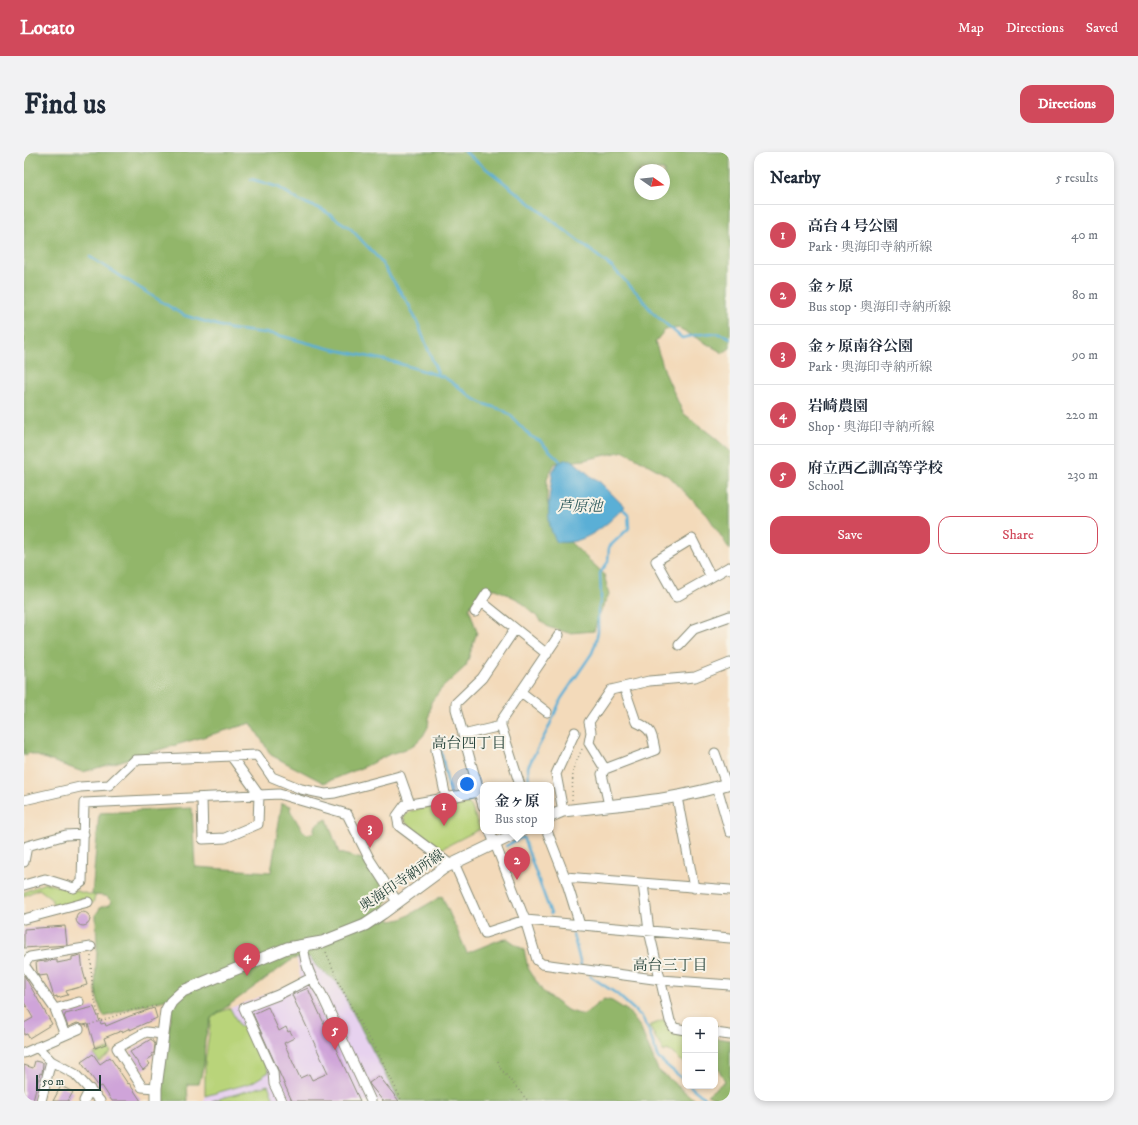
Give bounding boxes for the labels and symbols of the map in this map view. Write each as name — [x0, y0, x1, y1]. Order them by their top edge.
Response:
north arrow — [634, 164, 670, 200]
water label: 芦原池 — [557, 497, 604, 516]
district label: 高台四丁目 — [431, 734, 507, 753]
your location — [457, 774, 477, 794]
pin: 1 — [431, 793, 457, 826]
pin: 3 — [357, 815, 383, 848]
street label: 奥海印寺納所線 — [356, 846, 448, 916]
pin: 2 — [504, 847, 530, 880]
pin: 4 — [234, 943, 260, 976]
district label: 高台三丁目 — [632, 956, 708, 975]
pin: 5 — [322, 1017, 348, 1050]
scale bar — [36, 1073, 101, 1092]

